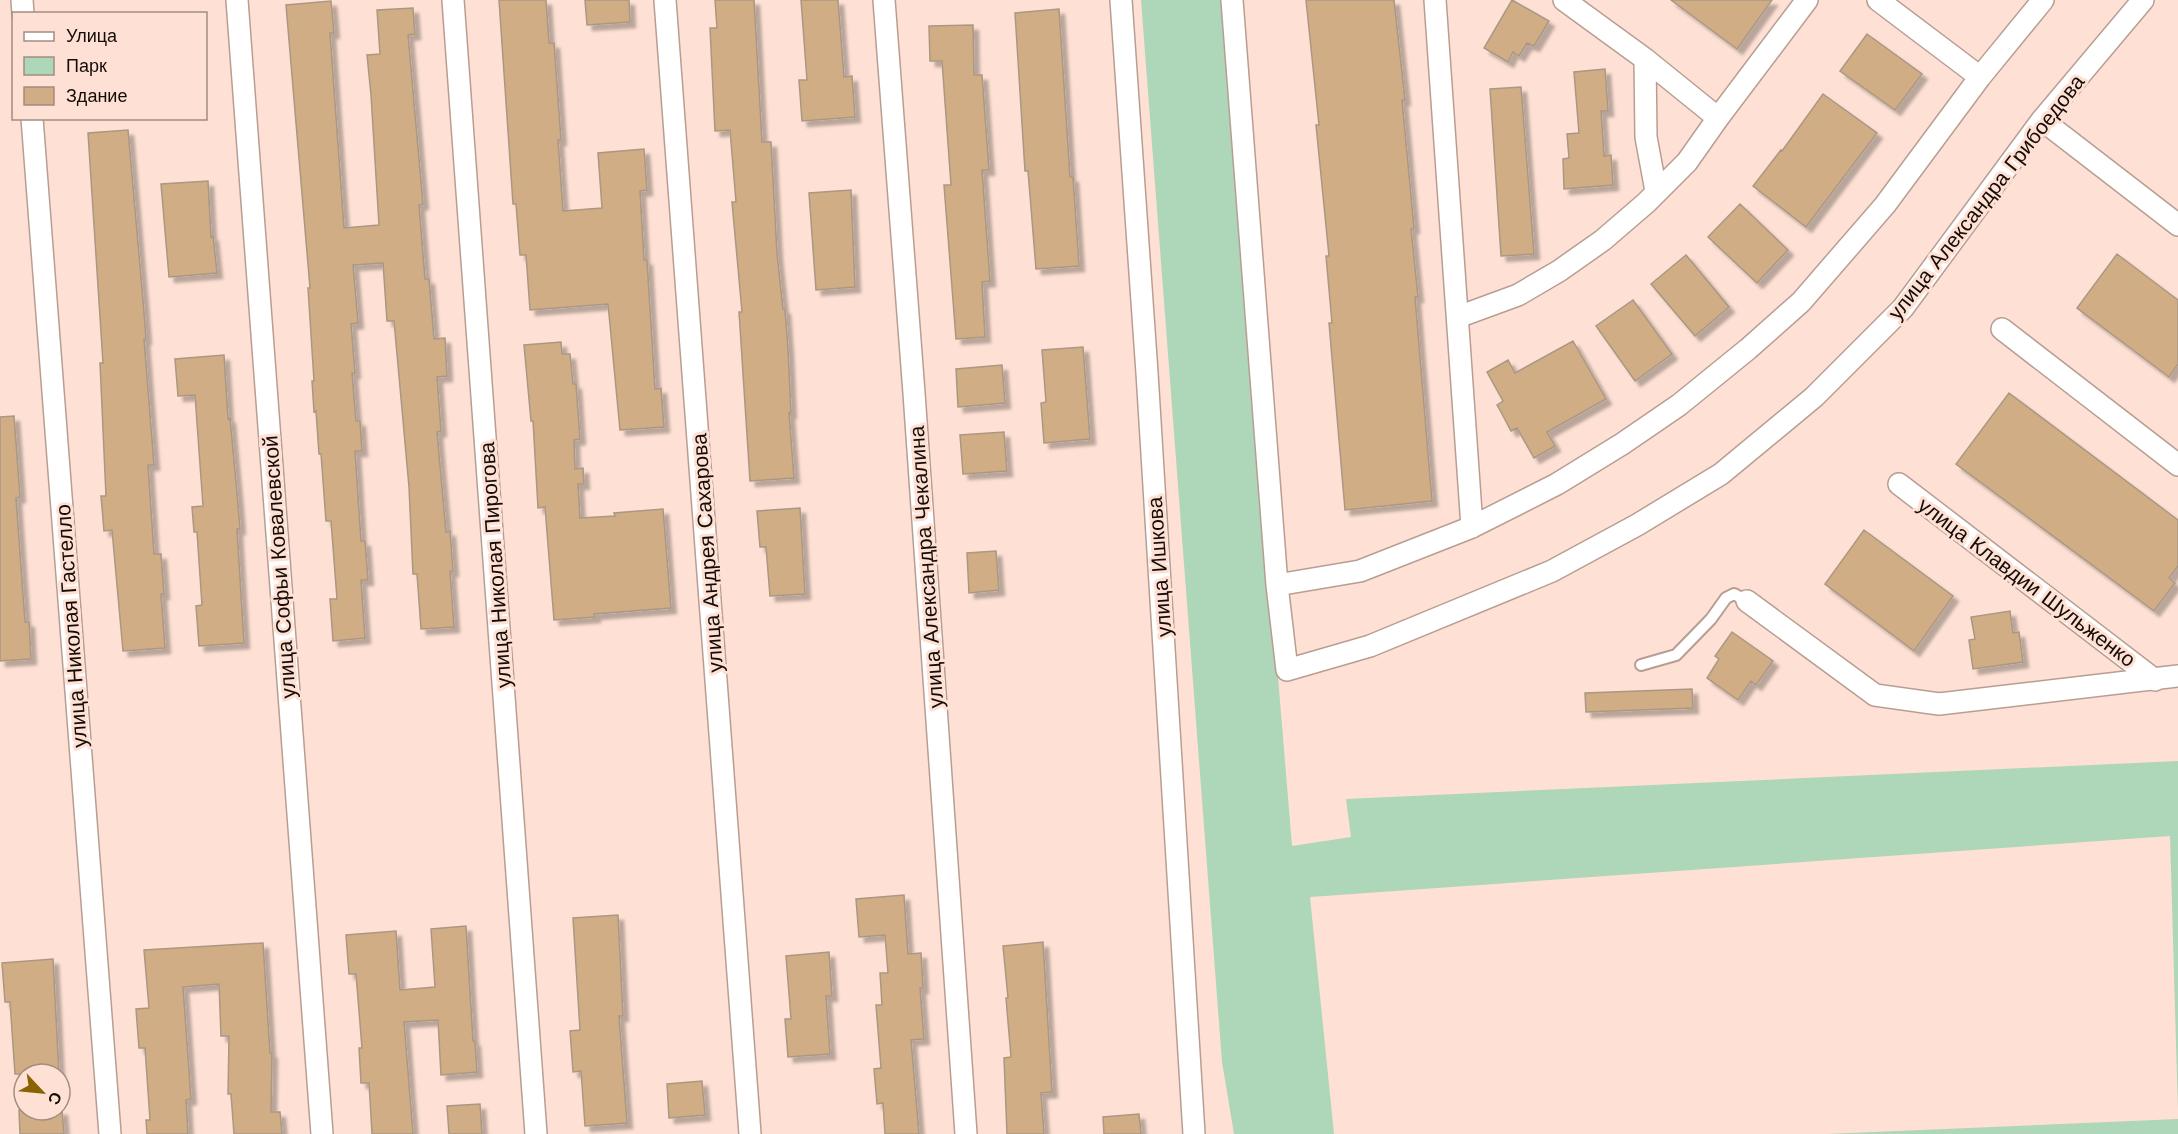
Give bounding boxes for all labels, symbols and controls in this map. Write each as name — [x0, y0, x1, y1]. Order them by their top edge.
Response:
legend — [12, 12, 207, 120]
text: Улица — [66, 25, 118, 46]
text: Парк — [66, 55, 107, 76]
street label: улица Александра Грибоедова — [1883, 69, 2090, 324]
text: Здание — [66, 85, 127, 106]
street label: улица Александра Чекалина — [904, 425, 948, 709]
street label: улица Андрея Сахарова — [686, 432, 728, 673]
street label: улица Софьи Ковалевской — [257, 435, 301, 699]
street label: улица Николая Пирогова — [474, 441, 516, 689]
street label: улица Клавдии Шульженко — [1913, 492, 2141, 672]
street label: улица Ишкова — [1142, 496, 1176, 638]
street label: улица Николая Гастелло — [50, 503, 92, 749]
north arrow — [12, 1062, 72, 1122]
text: С — [44, 1089, 66, 1108]

